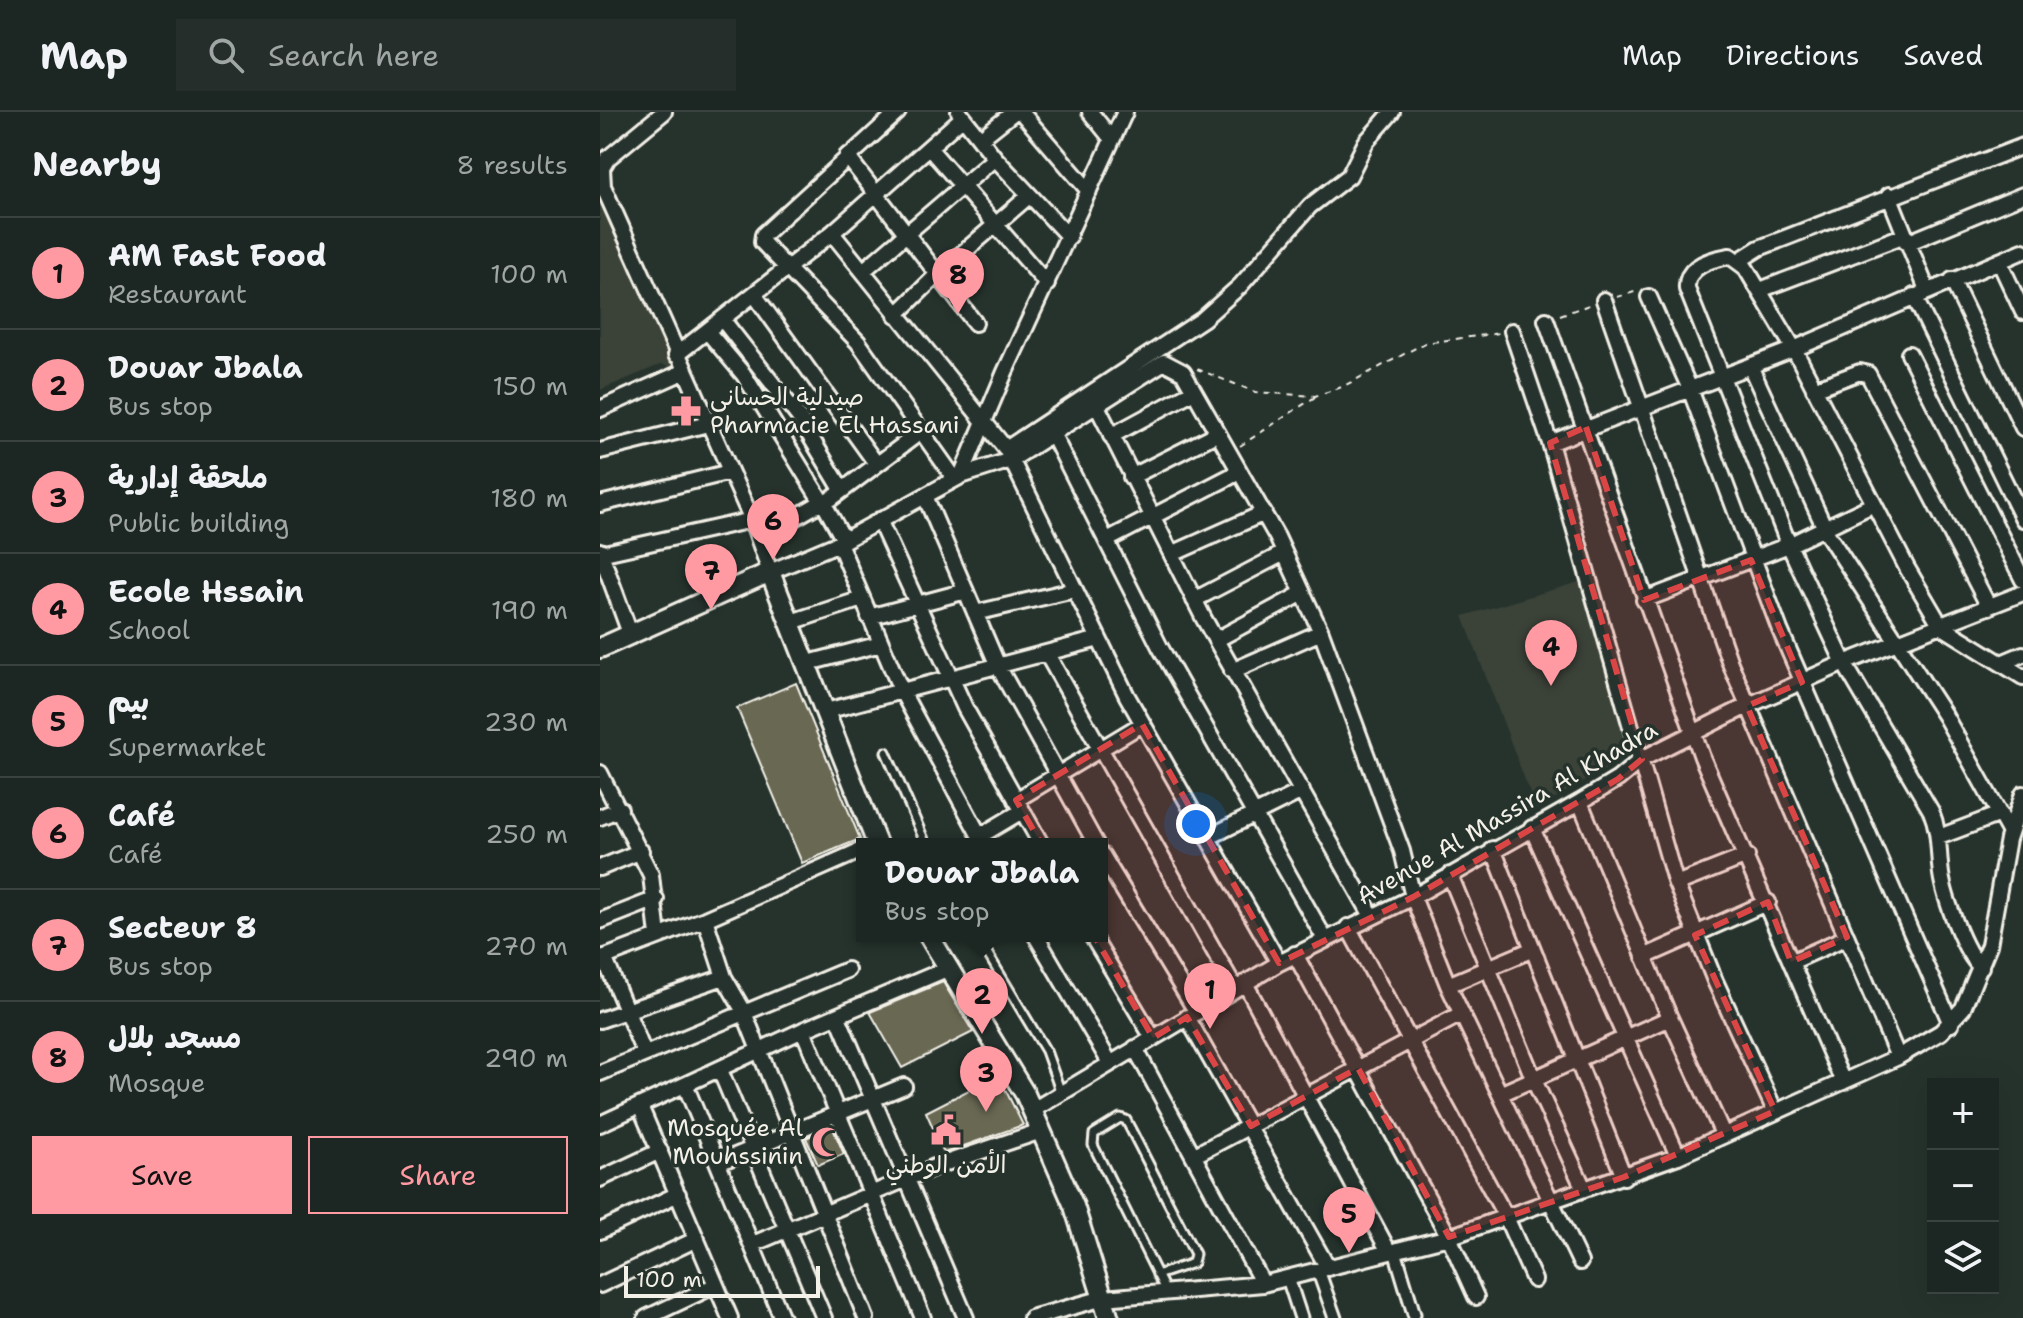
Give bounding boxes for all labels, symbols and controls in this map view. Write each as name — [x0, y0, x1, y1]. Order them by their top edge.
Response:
search box — [176, 19, 736, 91]
text: Map — [40, 30, 128, 81]
icon: search — [204, 33, 248, 77]
text: Search here — [268, 35, 439, 76]
text: Map — [1622, 36, 1682, 74]
text: Directions — [1726, 36, 1860, 74]
text: Saved — [1904, 36, 1983, 74]
text: Nearby — [32, 141, 162, 187]
text: 8 results — [456, 147, 568, 182]
text: AM Fast Food — [108, 235, 327, 276]
pin: 8 — [932, 248, 984, 314]
text: 1 — [52, 256, 64, 291]
text: 100 m — [490, 256, 568, 291]
text: Restaurant — [108, 276, 247, 311]
text: Douar Jbala — [108, 347, 303, 388]
text: 2 — [49, 368, 67, 403]
text: 150 m — [492, 368, 568, 403]
place label: صيدلية الحساني Pharmacie El Hassani — [710, 381, 960, 441]
text: Bus stop — [108, 388, 213, 423]
pharmacy icon: صيدلية الحساني Pharmacie El Hassani — [669, 394, 703, 428]
text: ملحقة إدارية — [108, 457, 268, 498]
text: 3 — [49, 480, 67, 515]
text: 180 m — [490, 480, 568, 515]
pin: 6 — [747, 494, 799, 560]
text: Public building — [108, 505, 289, 540]
pin: 7 — [685, 544, 737, 610]
text: Ecole Hssain — [108, 571, 304, 612]
text: 4 — [49, 592, 67, 627]
text: 190 m — [491, 592, 568, 627]
text: School — [108, 612, 190, 647]
pin: 4 — [1525, 620, 1577, 686]
text: بيم — [108, 681, 149, 722]
text: 5 — [50, 704, 66, 739]
text: 230 m — [484, 704, 568, 739]
street label: Avenue Al Massira Al Khadra — [1351, 714, 1663, 912]
text: Supermarket — [108, 729, 266, 764]
text: Café — [108, 795, 176, 836]
your location — [1176, 804, 1216, 844]
text: 6 — [49, 816, 67, 851]
text: 250 m — [485, 816, 568, 851]
text: Café — [108, 836, 163, 871]
popup — [856, 838, 1108, 942]
text: Douar Jbala — [885, 852, 1079, 893]
text: Bus stop — [885, 893, 990, 928]
text: Secteur 8 — [108, 907, 257, 948]
text: 7 — [49, 928, 67, 963]
text: 270 m — [485, 928, 568, 963]
text: Bus stop — [108, 948, 213, 983]
pin: 1 — [1184, 963, 1236, 1029]
pin: 2 — [956, 968, 1008, 1034]
text: مسجد بلال — [108, 1017, 242, 1058]
text: 8 — [49, 1040, 67, 1075]
text: 290 m — [484, 1040, 568, 1075]
pin: 3 — [960, 1046, 1012, 1112]
text: Mosque — [108, 1065, 205, 1100]
map controls — [1927, 1078, 1999, 1294]
button: + — [1927, 1078, 1999, 1150]
place label: Mosquée Al Mouhssinin — [667, 1112, 804, 1172]
public building icon: الأمن الوطني — [929, 1113, 963, 1147]
mosque icon: Mosquée Al Mouhssinin — [810, 1125, 844, 1159]
button: Save — [32, 1136, 292, 1214]
button: Share — [308, 1136, 568, 1214]
place label: الأمن الوطني — [886, 1148, 1006, 1186]
button: − — [1927, 1150, 1999, 1222]
pin: 5 — [1323, 1187, 1375, 1253]
button: layers — [1927, 1222, 1999, 1294]
scale bar — [624, 1262, 820, 1298]
text: 100 m — [636, 1265, 702, 1294]

